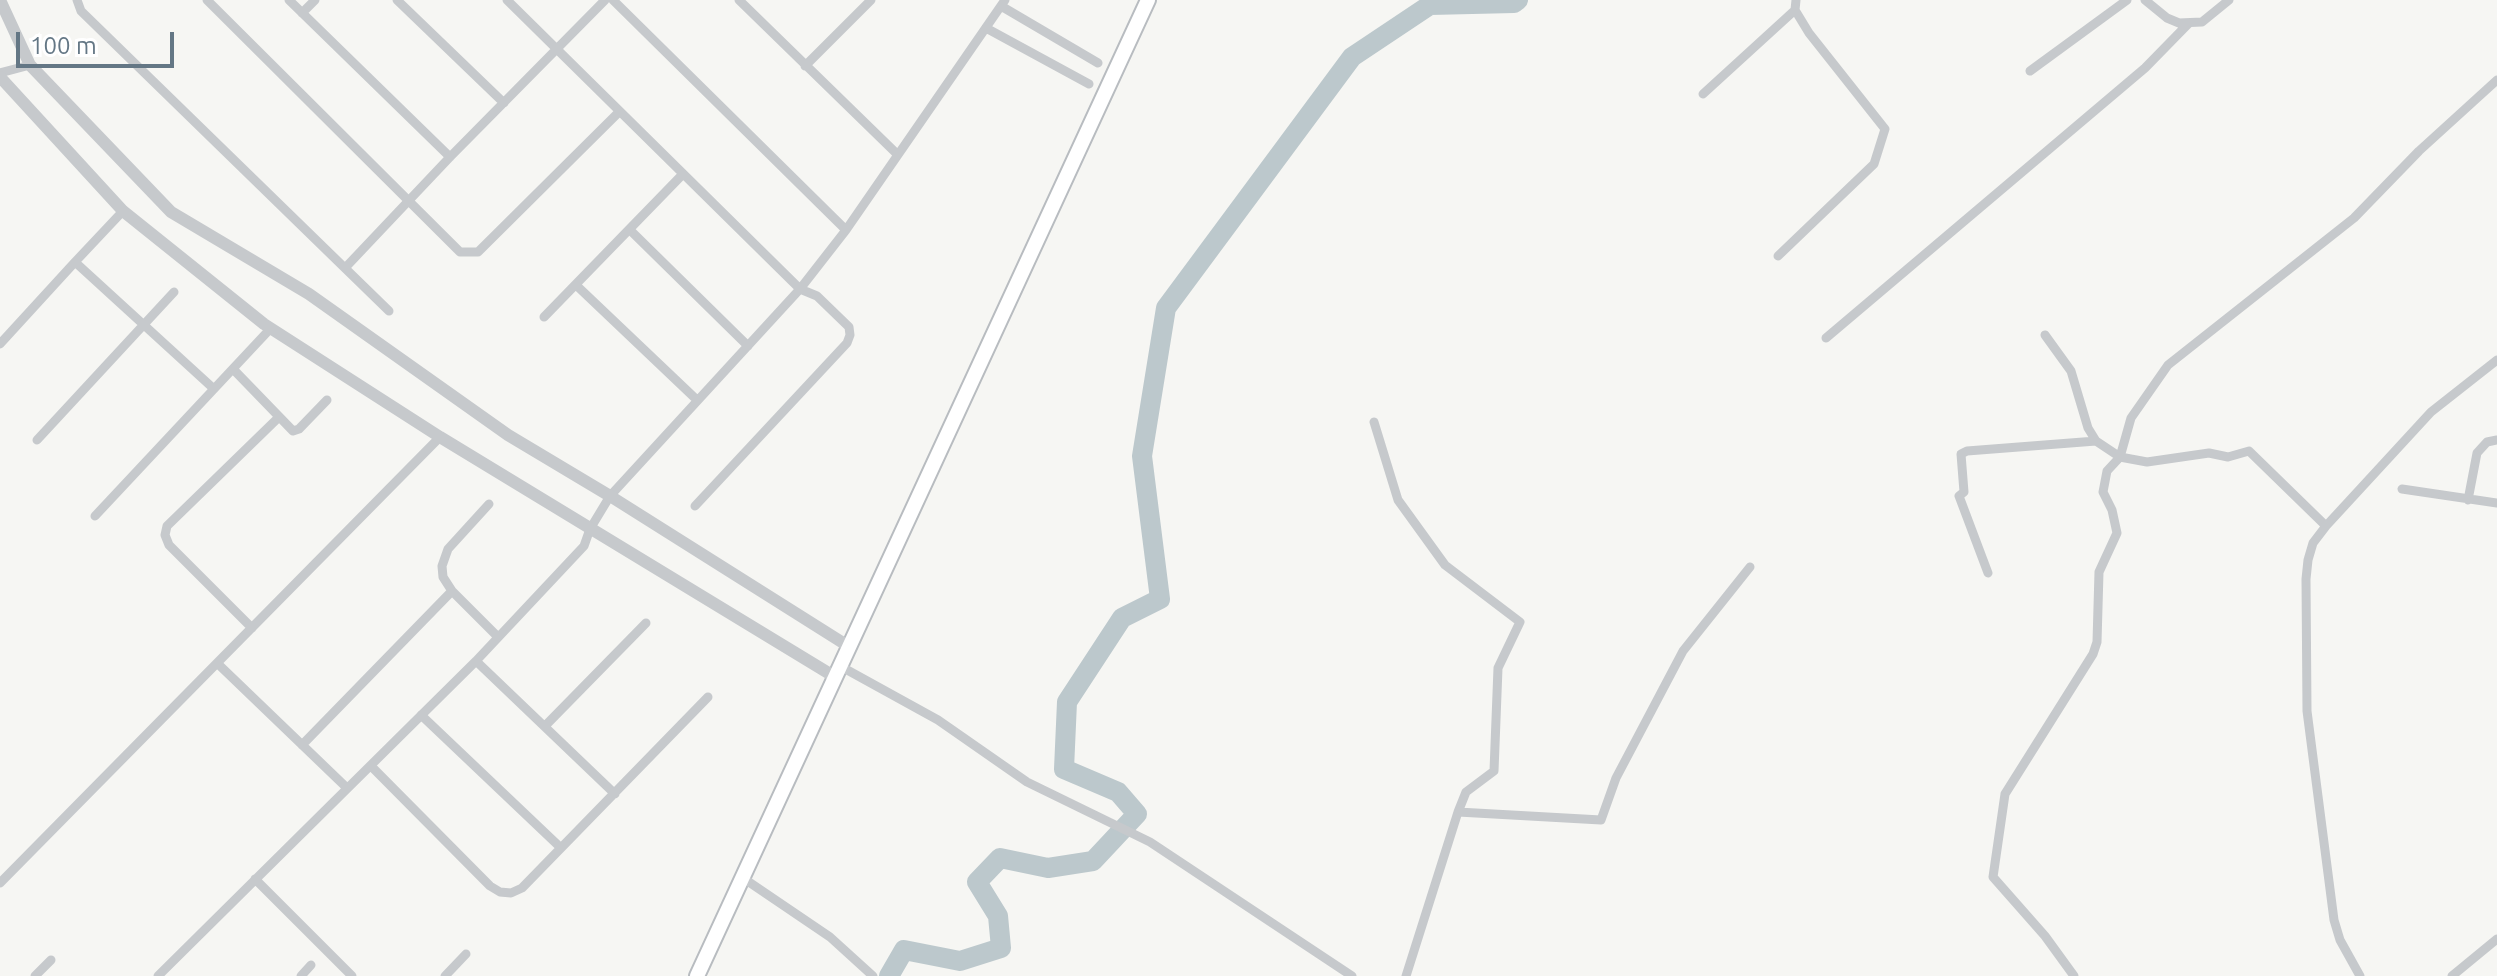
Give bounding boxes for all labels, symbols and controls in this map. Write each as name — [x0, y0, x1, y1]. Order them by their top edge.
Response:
scale bar — [20, 16, 178, 66]
text: 100 m — [30, 32, 97, 59]

